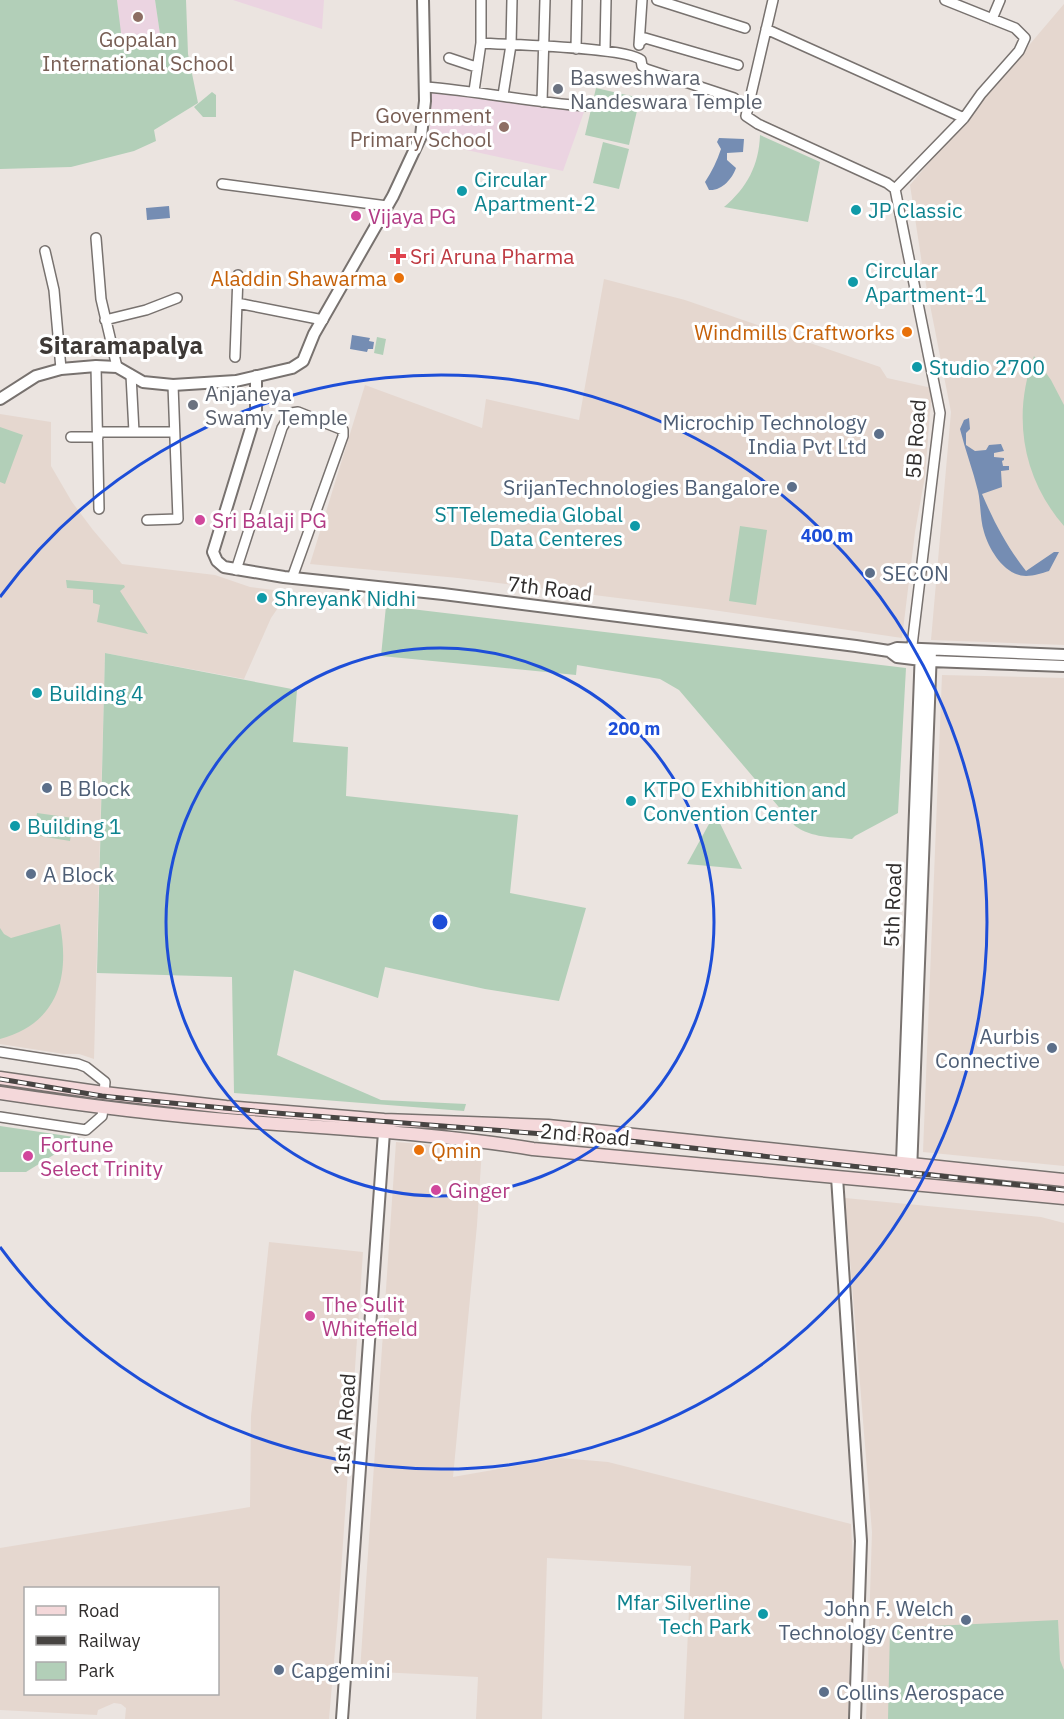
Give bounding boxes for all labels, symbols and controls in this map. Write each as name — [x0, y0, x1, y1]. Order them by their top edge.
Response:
marker: Gopalan International School — [131, 10, 145, 24]
place label: Gopalan International School — [42, 25, 234, 77]
place label: Basweshwara Nandeswara Temple — [570, 63, 763, 115]
marker: Basweshwara Nandeswara Temple — [551, 82, 565, 96]
place label: Government Primary School — [350, 101, 492, 153]
marker: Government Primary School — [497, 120, 511, 134]
place label: Circular Apartment-2 — [474, 165, 596, 217]
marker: Circular Apartment-2 — [455, 184, 469, 198]
place label: JP Classic — [868, 196, 963, 224]
place label: Vijaya PG — [368, 202, 456, 230]
marker: JP Classic — [849, 203, 863, 217]
marker: Vijaya PG — [349, 209, 363, 223]
place label: Sri Aruna Pharma — [410, 242, 574, 270]
marker: Sri Aruna Pharma — [391, 249, 405, 263]
place label: Circular Apartment-1 — [865, 256, 987, 308]
place label: Aladdin Shawarma — [210, 264, 387, 292]
marker: Aladdin Shawarma — [392, 271, 406, 285]
marker: Circular Apartment-1 — [846, 275, 860, 289]
place label: Windmills Craftworks — [694, 318, 895, 346]
marker: Windmills Craftworks — [900, 325, 914, 339]
district label: Sitaramapalya — [39, 329, 203, 361]
place label: Studio 2700 — [929, 353, 1045, 381]
marker: Studio 2700 — [910, 360, 924, 374]
place label: Anjaneya Swamy Temple — [205, 379, 348, 431]
marker: Anjaneya Swamy Temple — [186, 398, 200, 412]
street label: 5B Road — [898, 398, 932, 480]
place label: Microchip Technology India Pvt Ltd — [662, 408, 868, 460]
marker: Microchip Technology India Pvt Ltd — [872, 427, 886, 441]
place label: SrijanTechnologies Bangalore — [503, 473, 780, 501]
marker: SrijanTechnologies Bangalore — [785, 480, 799, 494]
place label: STTelemedia Global Data Centeres — [435, 500, 623, 552]
place label: Sri Balaji PG — [212, 506, 327, 534]
marker: Sri Balaji PG — [193, 513, 207, 527]
marker: STTelemedia Global Data Centeres — [628, 519, 642, 533]
text: 400 m — [801, 524, 853, 547]
place label: SECON — [882, 559, 949, 587]
marker: SECON — [863, 566, 877, 580]
street label: 7th Road — [506, 569, 594, 607]
place label: Shreyank Nidhi — [274, 584, 416, 612]
marker: Shreyank Nidhi — [255, 591, 269, 605]
place label: Building 4 — [49, 679, 144, 707]
marker: Building 4 — [30, 686, 44, 700]
text: 200 m — [608, 717, 660, 740]
place label: B Block — [59, 774, 130, 802]
place label: KTPO Exhibhition and Convention Center — [643, 775, 846, 827]
marker: B Block — [40, 781, 54, 795]
marker: KTPO Exhibhition and Convention Center — [624, 794, 638, 808]
place label: Building 1 — [27, 812, 122, 840]
marker: Building 1 — [8, 819, 22, 833]
place label: A Block — [43, 860, 114, 888]
street label: 5th Road — [877, 862, 907, 948]
marker: A Block — [24, 867, 38, 881]
centre of rings — [430, 912, 450, 932]
place label: Aurbis Connective — [935, 1022, 1040, 1074]
marker: Aurbis Connective — [1045, 1041, 1059, 1055]
street label: 2nd Road — [539, 1116, 631, 1152]
place label: Fortune Select Trinity — [40, 1130, 163, 1182]
place label: Qmin — [431, 1136, 481, 1164]
marker: Qmin — [412, 1143, 426, 1157]
marker: Fortune Select Trinity — [21, 1149, 35, 1163]
place label: Ginger — [448, 1176, 510, 1204]
marker: Ginger — [429, 1183, 443, 1197]
place label: The Sulit Whitefield — [322, 1290, 418, 1342]
marker: The Sulit Whitefield — [303, 1309, 317, 1323]
street label: 1st A Road — [326, 1372, 362, 1476]
legend — [24, 1587, 219, 1695]
place label: Mfar Silverline Tech Park — [616, 1588, 751, 1640]
place label: John F. Welch Technology Centre — [779, 1594, 954, 1646]
text: Road — [78, 1599, 119, 1622]
marker: Mfar Silverline Tech Park — [756, 1607, 770, 1621]
marker: John F. Welch Technology Centre — [959, 1613, 973, 1627]
text: Railway — [78, 1629, 140, 1652]
place label: Capgemini — [291, 1656, 391, 1684]
text: Park — [78, 1659, 115, 1682]
marker: Capgemini — [272, 1663, 286, 1677]
place label: Collins Aerospace — [836, 1678, 1004, 1706]
marker: Collins Aerospace — [817, 1685, 831, 1699]

